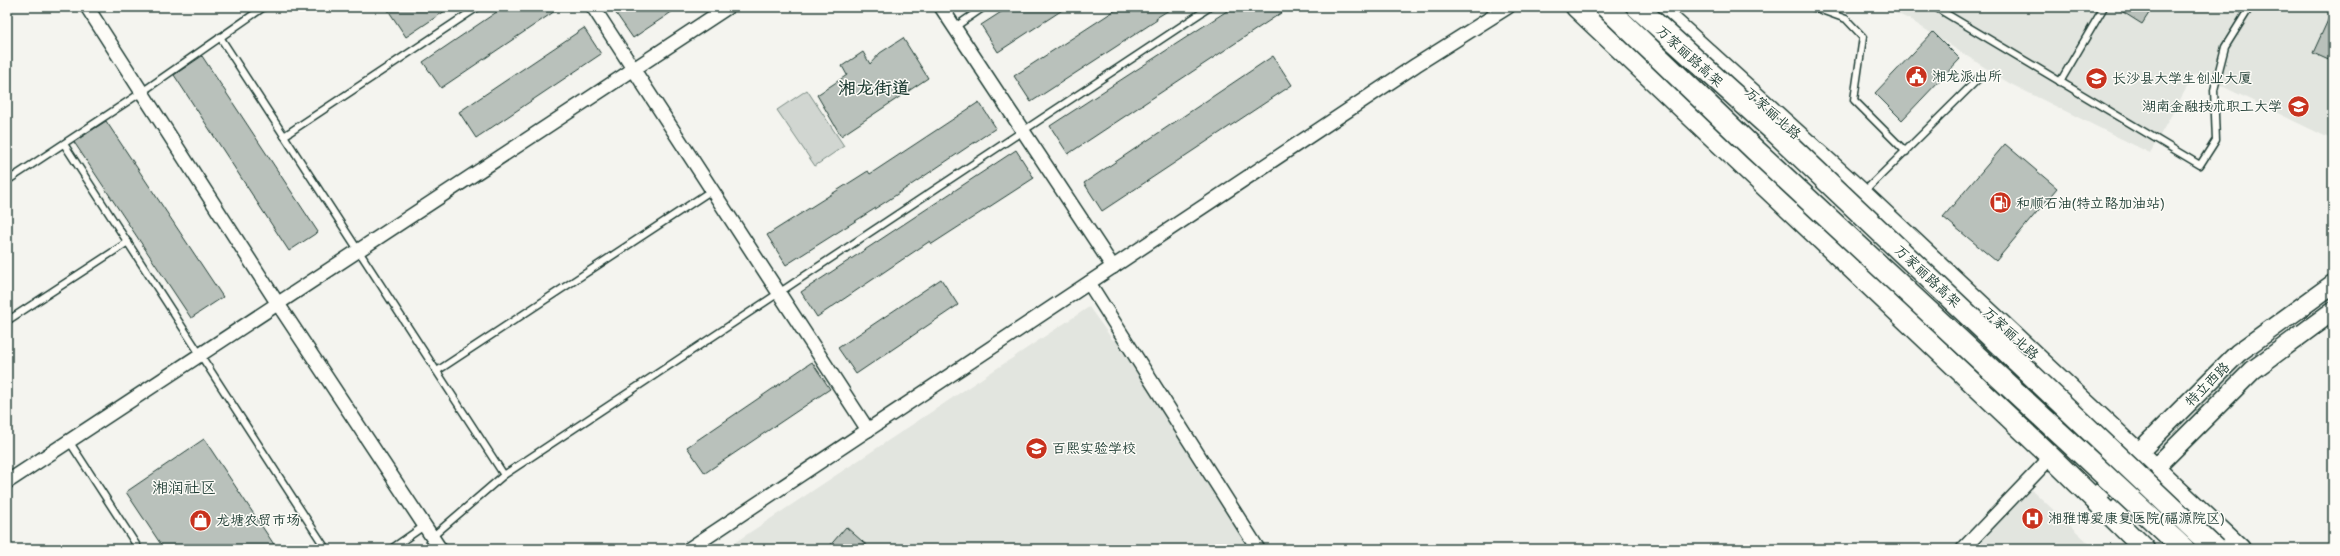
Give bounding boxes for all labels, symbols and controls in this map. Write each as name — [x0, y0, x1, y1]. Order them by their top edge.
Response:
street label: 万家丽路高架 — [1653, 21, 1727, 91]
public building icon: 湘龙派出所 — [1904, 63, 1930, 89]
school or university icon: 长沙县大学生创业大厦 — [2083, 65, 2109, 91]
place label: 湘龙派出所 — [1932, 67, 2002, 85]
place label: 长沙县大学生创业大厦 — [2112, 69, 2252, 87]
district label: 湘龙街道 — [838, 76, 910, 99]
street label: 万家丽北路 — [1741, 83, 1805, 143]
school or university icon: 湖南金融技术职工大学 — [2285, 93, 2311, 119]
place label: 湖南金融技术职工大学 — [2142, 97, 2282, 115]
fuel station icon: 和顺石油(特立路加油站) — [1987, 190, 2013, 216]
place label: 和顺石油(特立路加油站) — [2016, 194, 2164, 212]
street label: 万家丽路高架 — [1891, 241, 1965, 311]
street label: 万家丽北路 — [1979, 303, 2043, 363]
street label: 特立西路 — [2181, 358, 2233, 410]
school or university icon: 百熙实验学校 — [1024, 435, 1050, 461]
place label: 百熙实验学校 — [1052, 439, 1136, 457]
district label: 湘润社区 — [152, 477, 216, 497]
hospital icon: 湘雅博爱康复医院(福源院区) — [2019, 505, 2045, 531]
shop icon: 龙塘农贸市场 — [188, 507, 214, 533]
place label: 湘雅博爱康复医院(福源院区) — [2048, 509, 2224, 527]
place label: 龙塘农贸市场 — [216, 511, 300, 529]

